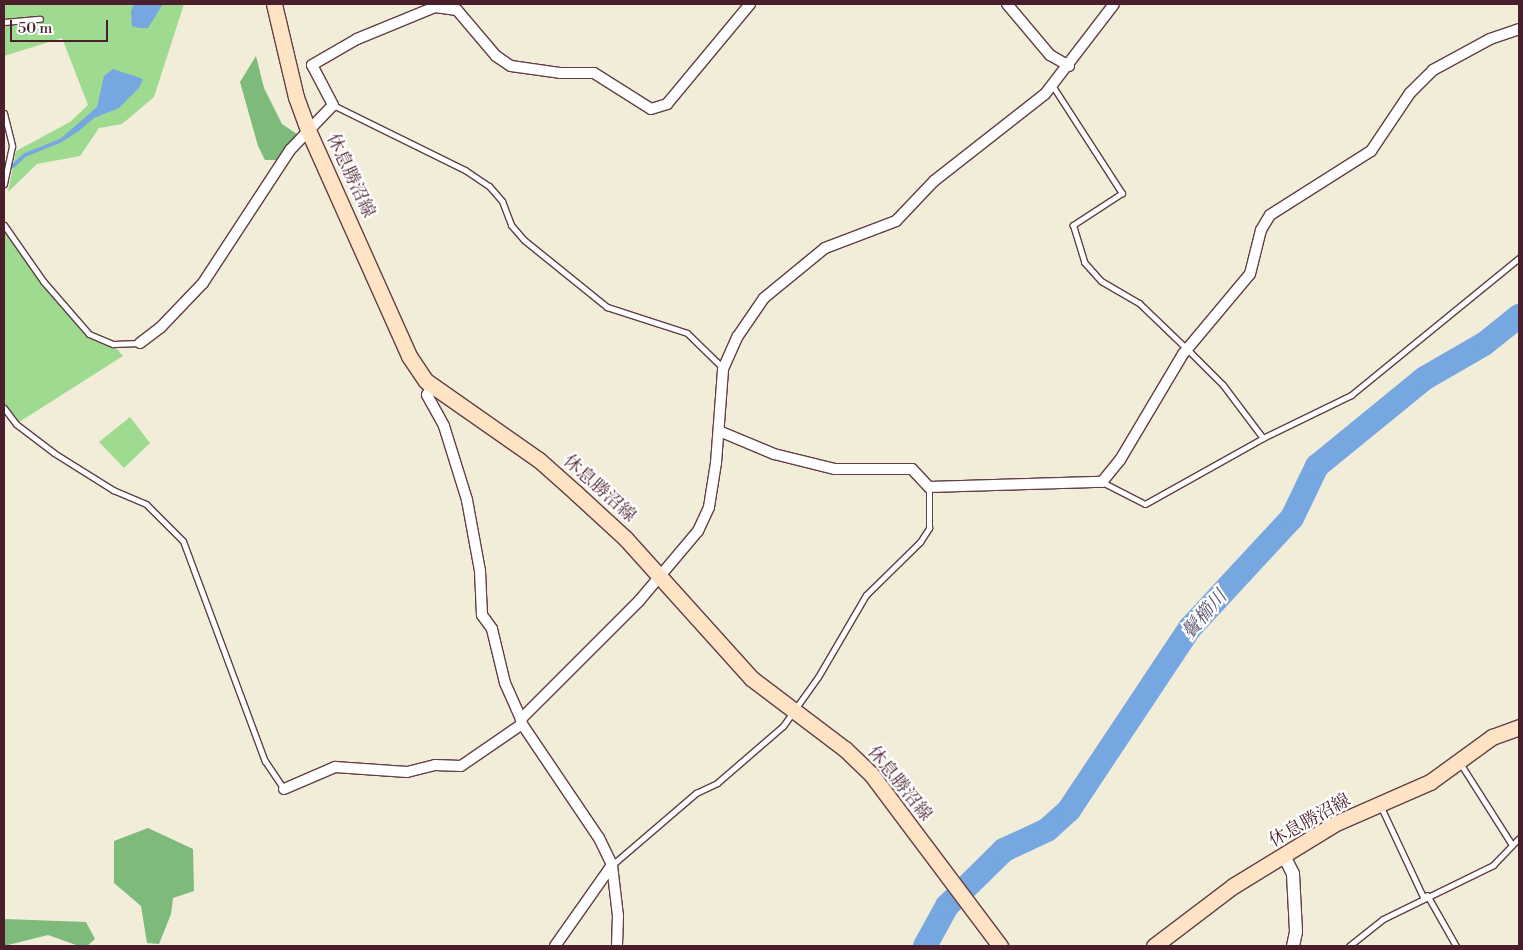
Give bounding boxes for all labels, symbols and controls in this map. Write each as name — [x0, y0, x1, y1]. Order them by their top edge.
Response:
scale bar — [12, 10, 110, 42]
text: 50 m — [18, 19, 52, 38]
street label: 休息勝沼線 — [321, 131, 379, 221]
street label: 休息勝沼線 — [558, 451, 640, 527]
water label: 鬢櫛川 — [1178, 586, 1232, 644]
street label: 休息勝沼線 — [862, 742, 936, 826]
street label: 休息勝沼線 — [1265, 790, 1355, 852]

